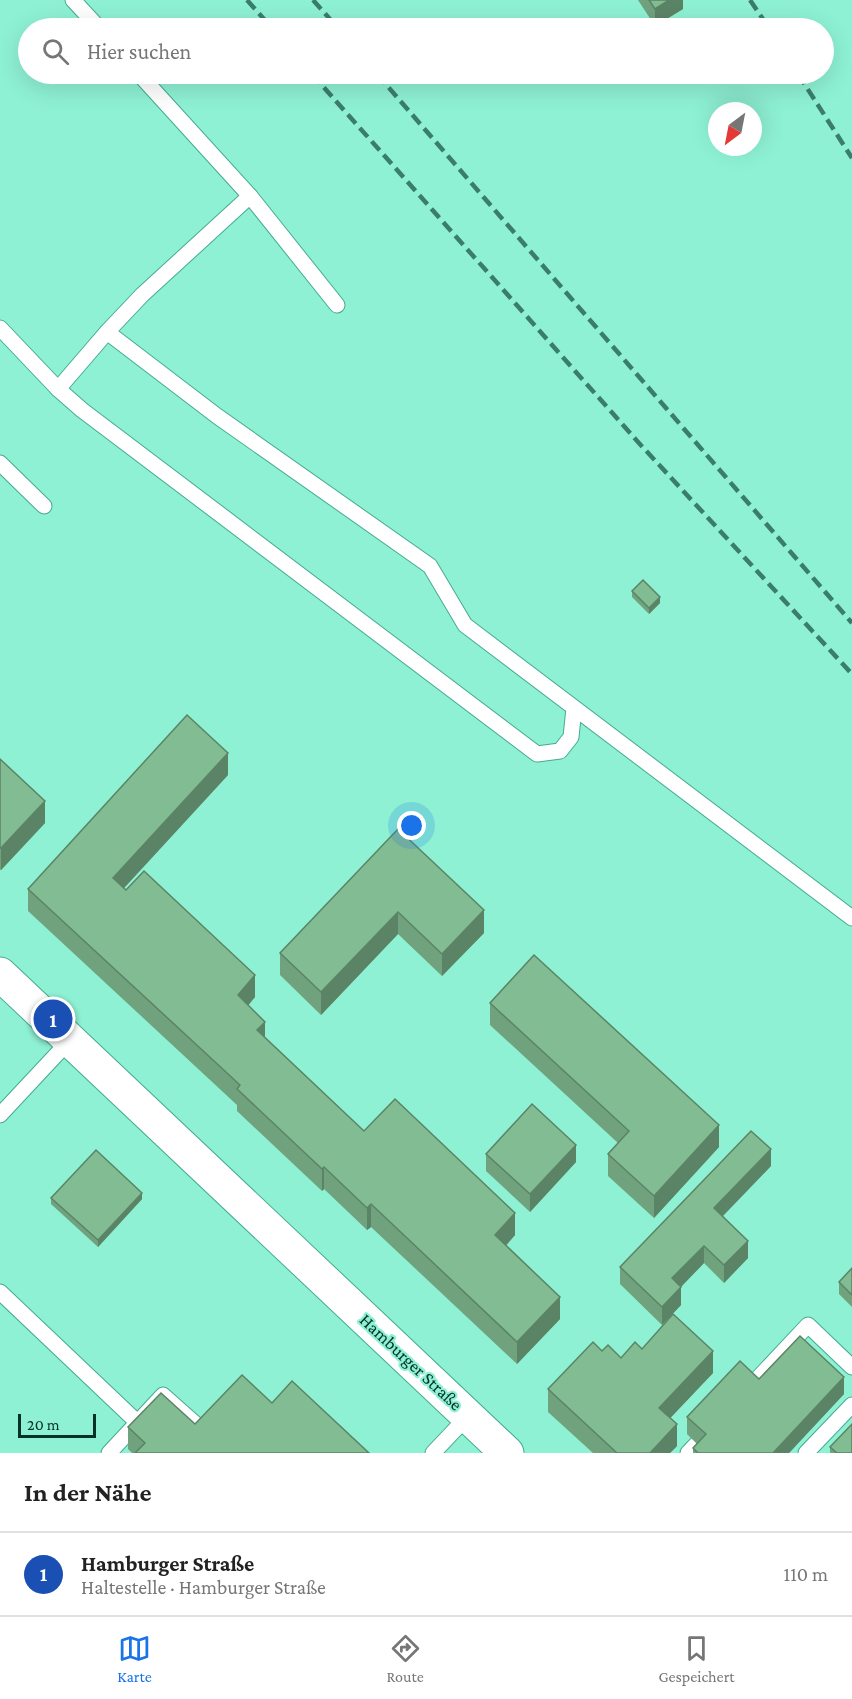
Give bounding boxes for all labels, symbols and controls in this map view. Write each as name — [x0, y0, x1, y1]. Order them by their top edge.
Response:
search box — [18, 18, 834, 84]
icon: search — [39, 35, 72, 68]
text: Hier suchen — [87, 39, 191, 64]
north arrow — [708, 102, 762, 156]
your location — [397, 811, 426, 840]
pin: 1 — [34, 996, 72, 1042]
street label: Hamburger Straße — [356, 1310, 466, 1415]
scale bar — [18, 1411, 96, 1438]
text: 20 m — [27, 1416, 60, 1433]
text: In der Nähe — [24, 1478, 152, 1507]
text: Hamburger Straße — [81, 1551, 254, 1576]
text: 1 — [40, 1563, 47, 1585]
text: 110 m — [784, 1563, 828, 1585]
text: Haltestelle · Hamburger Straße — [81, 1576, 326, 1598]
tab: Karte — [117, 1632, 152, 1685]
tab: Route — [386, 1632, 424, 1685]
tab: Gespeichert — [658, 1632, 735, 1685]

